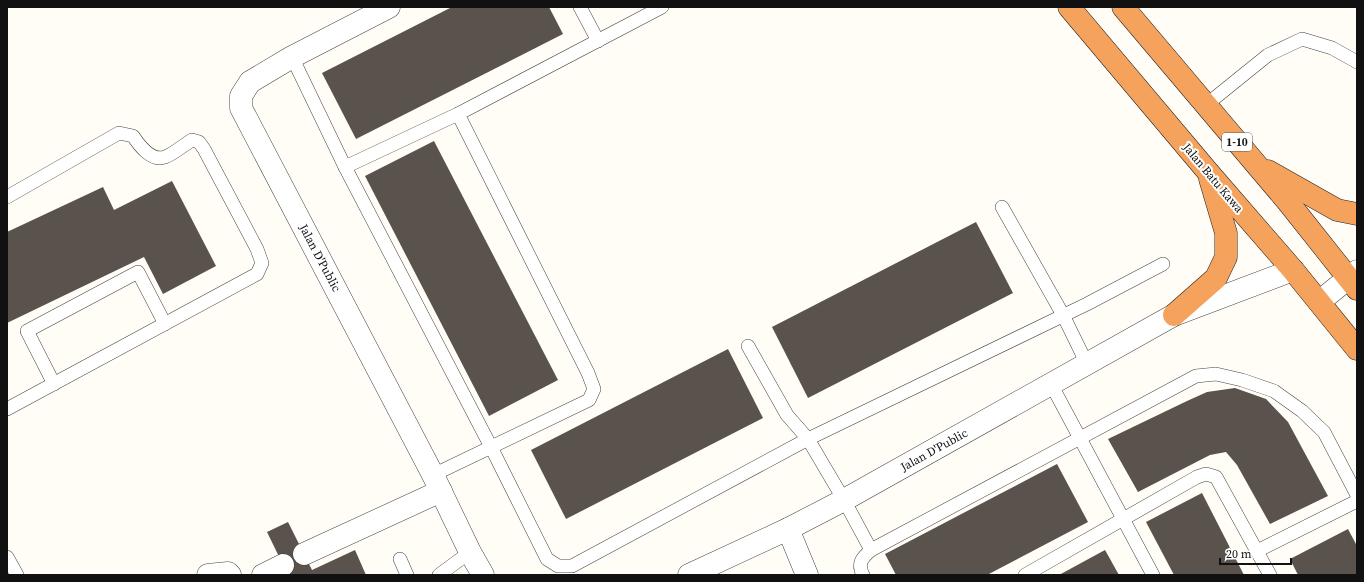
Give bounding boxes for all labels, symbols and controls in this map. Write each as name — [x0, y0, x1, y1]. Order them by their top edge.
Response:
road number: 1-10 — [1222, 133, 1252, 151]
street label: Jalan Batu Kawa — [1179, 139, 1247, 217]
street label: Jalan D'Public — [295, 220, 345, 295]
street label: Jalan D'Public — [897, 425, 971, 476]
scale bar — [1220, 540, 1291, 566]
text: 20 m — [1226, 546, 1252, 562]

